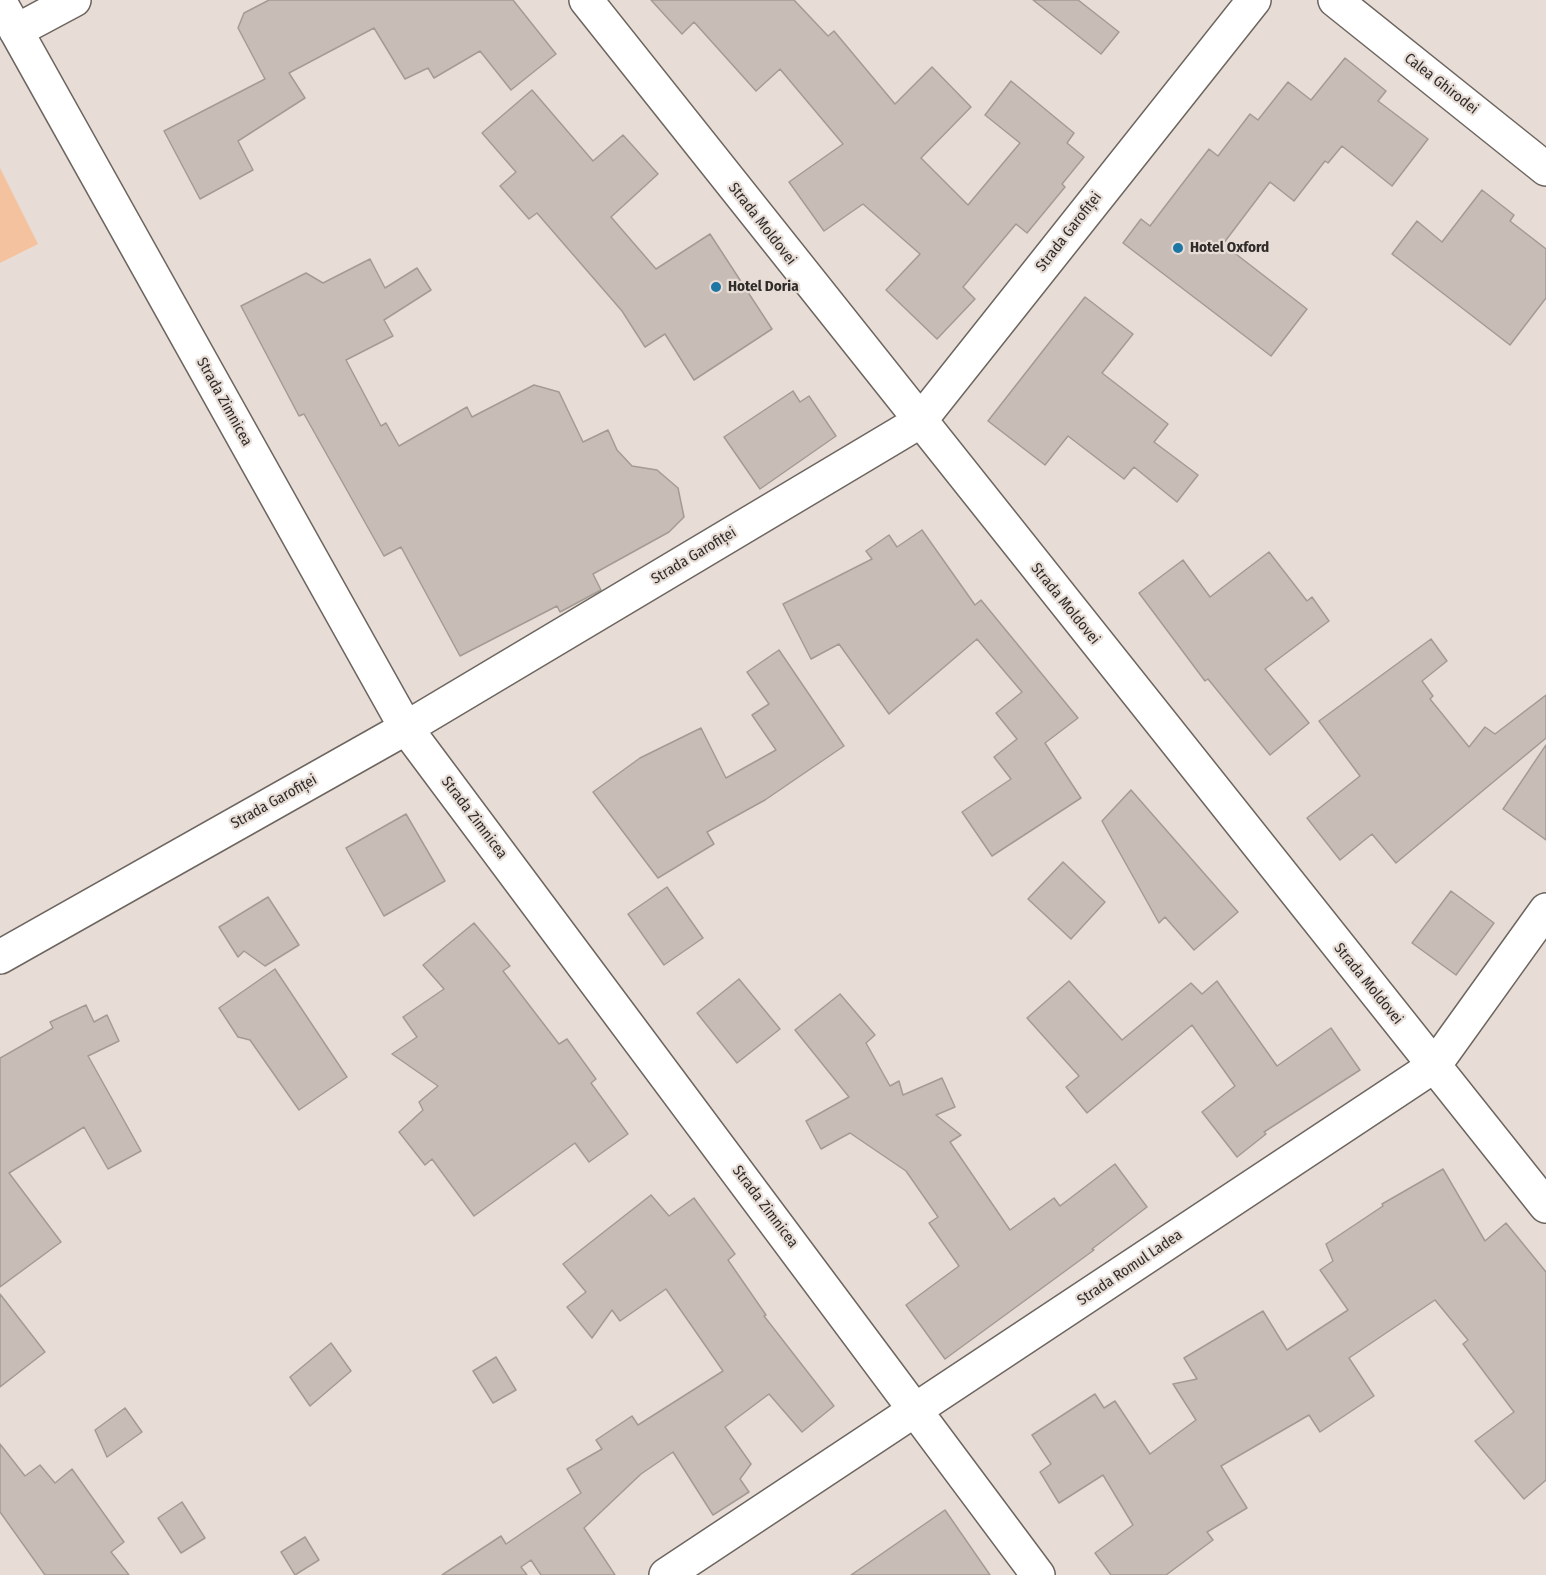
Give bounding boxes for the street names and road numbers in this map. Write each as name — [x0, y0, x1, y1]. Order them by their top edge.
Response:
street label: Calea Ghirodei — [1400, 50, 1482, 118]
street label: Strada Moldovei — [724, 179, 800, 269]
street label: Strada Garofiței — [1032, 189, 1106, 275]
street label: Strada Zimnicea — [192, 355, 256, 449]
street label: Strada Garofiței — [648, 524, 740, 588]
street label: Strada Moldovei — [1027, 560, 1103, 648]
street label: Strada Garofiței — [228, 771, 320, 833]
street label: Strada Zimnicea — [437, 773, 511, 863]
street label: Strada Moldovei — [1330, 940, 1406, 1028]
street label: Strada Zimnicea — [728, 1162, 802, 1252]
street label: Strada Romul Ladea — [1074, 1226, 1186, 1310]

